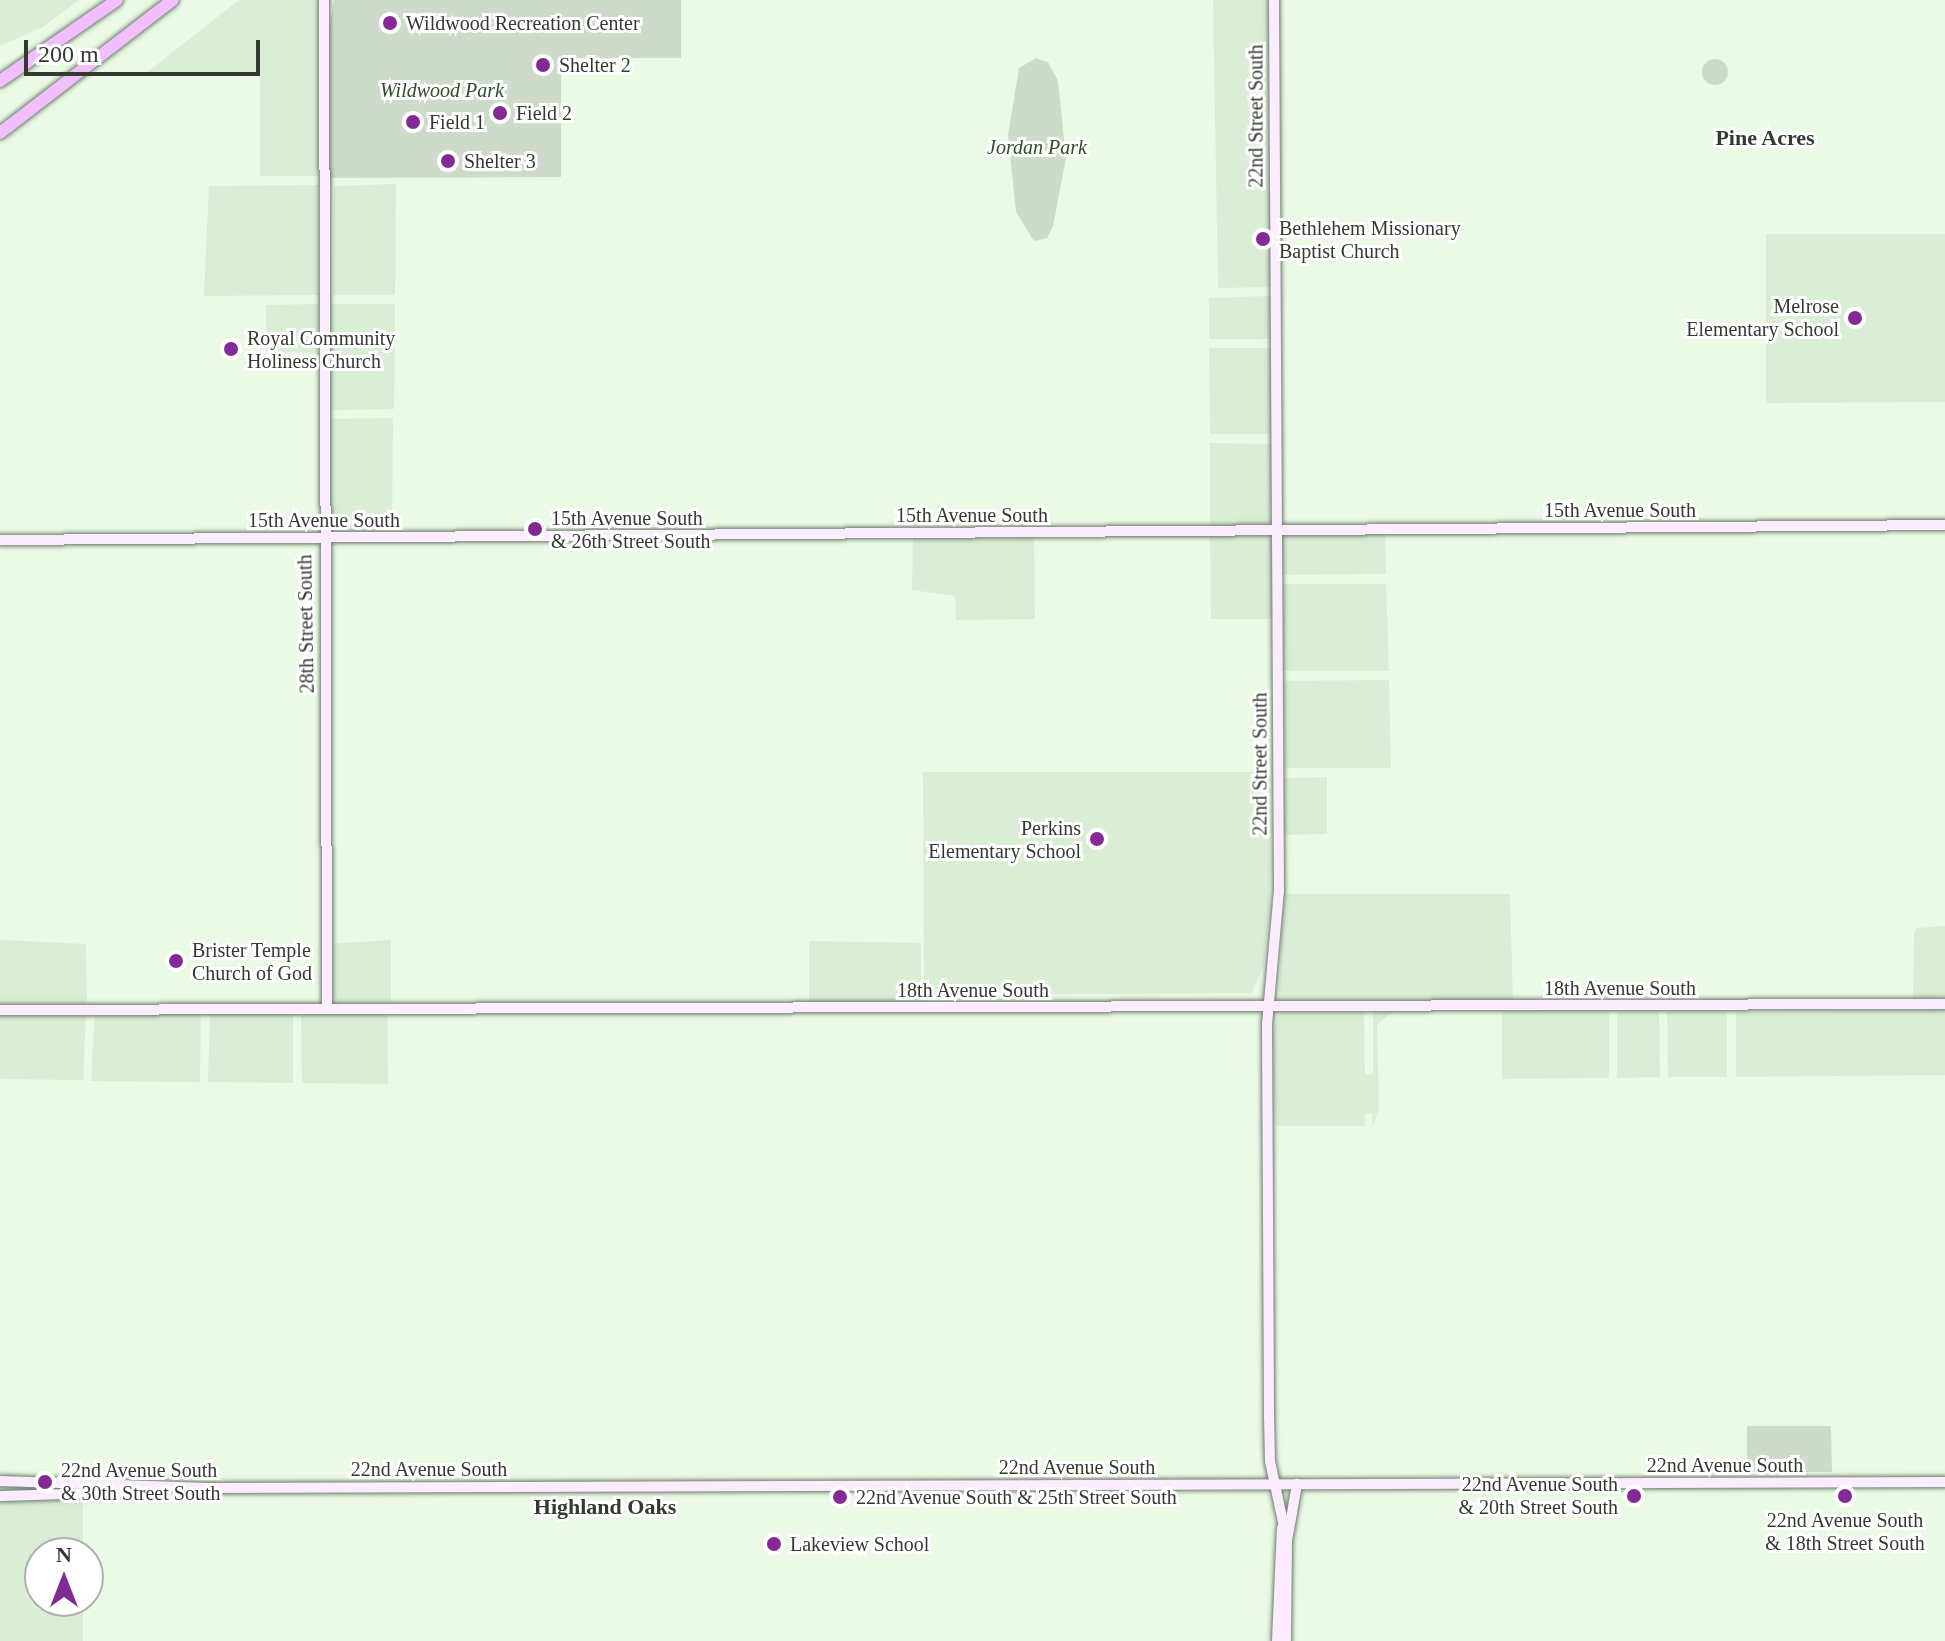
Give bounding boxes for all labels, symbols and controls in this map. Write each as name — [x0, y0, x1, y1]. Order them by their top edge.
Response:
place label: Wildwood Recreation Center — [406, 11, 640, 35]
marker: Wildwood Recreation Center — [381, 14, 399, 32]
scale bar — [28, 24, 264, 74]
text: 200 m — [38, 41, 99, 67]
street label: 22nd Street South — [1244, 44, 1268, 188]
place label: Shelter 2 — [559, 53, 631, 77]
marker: Shelter 2 — [534, 56, 552, 74]
park label: Wildwood Park — [380, 78, 504, 102]
place label: Field 2 — [516, 101, 572, 125]
marker: Field 2 — [491, 104, 509, 122]
place label: Field 1 — [429, 110, 485, 134]
marker: Field 1 — [404, 113, 422, 131]
district label: Pine Acres — [1715, 125, 1815, 151]
park label: Jordan Park — [987, 135, 1087, 159]
place label: Shelter 3 — [464, 149, 536, 173]
marker: Shelter 3 — [439, 152, 457, 170]
place label: Bethlehem Missionary Baptist Church — [1279, 216, 1461, 263]
marker: Bethlehem Missionary Baptist Church — [1254, 230, 1272, 248]
place label: Melrose Elementary School — [1686, 294, 1839, 341]
marker: Melrose Elementary School — [1846, 309, 1864, 327]
place label: Royal Community Holiness Church — [247, 326, 395, 373]
marker: Royal Community Holiness Church — [222, 340, 240, 358]
street label: 15th Avenue South — [1544, 498, 1696, 522]
street label: 15th Avenue South — [896, 503, 1048, 527]
place label: 15th Avenue South & 26th Street South — [551, 506, 710, 553]
street label: 15th Avenue South — [248, 508, 400, 532]
marker: 15th Avenue South & 26th Street South — [526, 520, 544, 538]
street label: 28th Street South — [293, 554, 319, 694]
street label: 22nd Street South — [1248, 692, 1272, 836]
place label: Perkins Elementary School — [928, 816, 1081, 863]
marker: Perkins Elementary School — [1088, 830, 1106, 848]
place label: Brister Temple Church of God — [192, 938, 312, 985]
marker: Brister Temple Church of God — [167, 952, 185, 970]
street label: 18th Avenue South — [1544, 976, 1696, 1000]
street label: 18th Avenue South — [897, 978, 1049, 1002]
street label: 22nd Avenue South — [1646, 1453, 1804, 1477]
street label: 22nd Avenue South — [998, 1455, 1156, 1479]
street label: 22nd Avenue South — [350, 1457, 508, 1481]
place label: 22nd Avenue South & 30th Street South — [61, 1458, 220, 1505]
place label: 22nd Avenue South & 20th Street South — [1459, 1472, 1618, 1519]
marker: 22nd Avenue South & 30th Street South — [36, 1473, 54, 1491]
place label: 22nd Avenue South & 25th Street South — [856, 1485, 1178, 1509]
marker: 22nd Avenue South & 20th Street South — [1625, 1487, 1643, 1505]
marker: 22nd Avenue South & 18th Street South — [1836, 1487, 1854, 1505]
marker: 22nd Avenue South & 25th Street South — [831, 1488, 849, 1506]
district label: Highland Oaks — [534, 1494, 676, 1520]
place label: 22nd Avenue South & 18th Street South — [1765, 1508, 1925, 1555]
place label: Lakeview School — [790, 1532, 929, 1556]
marker: Lakeview School — [765, 1535, 783, 1553]
north arrow — [24, 1537, 104, 1617]
text: N — [56, 1542, 72, 1567]

